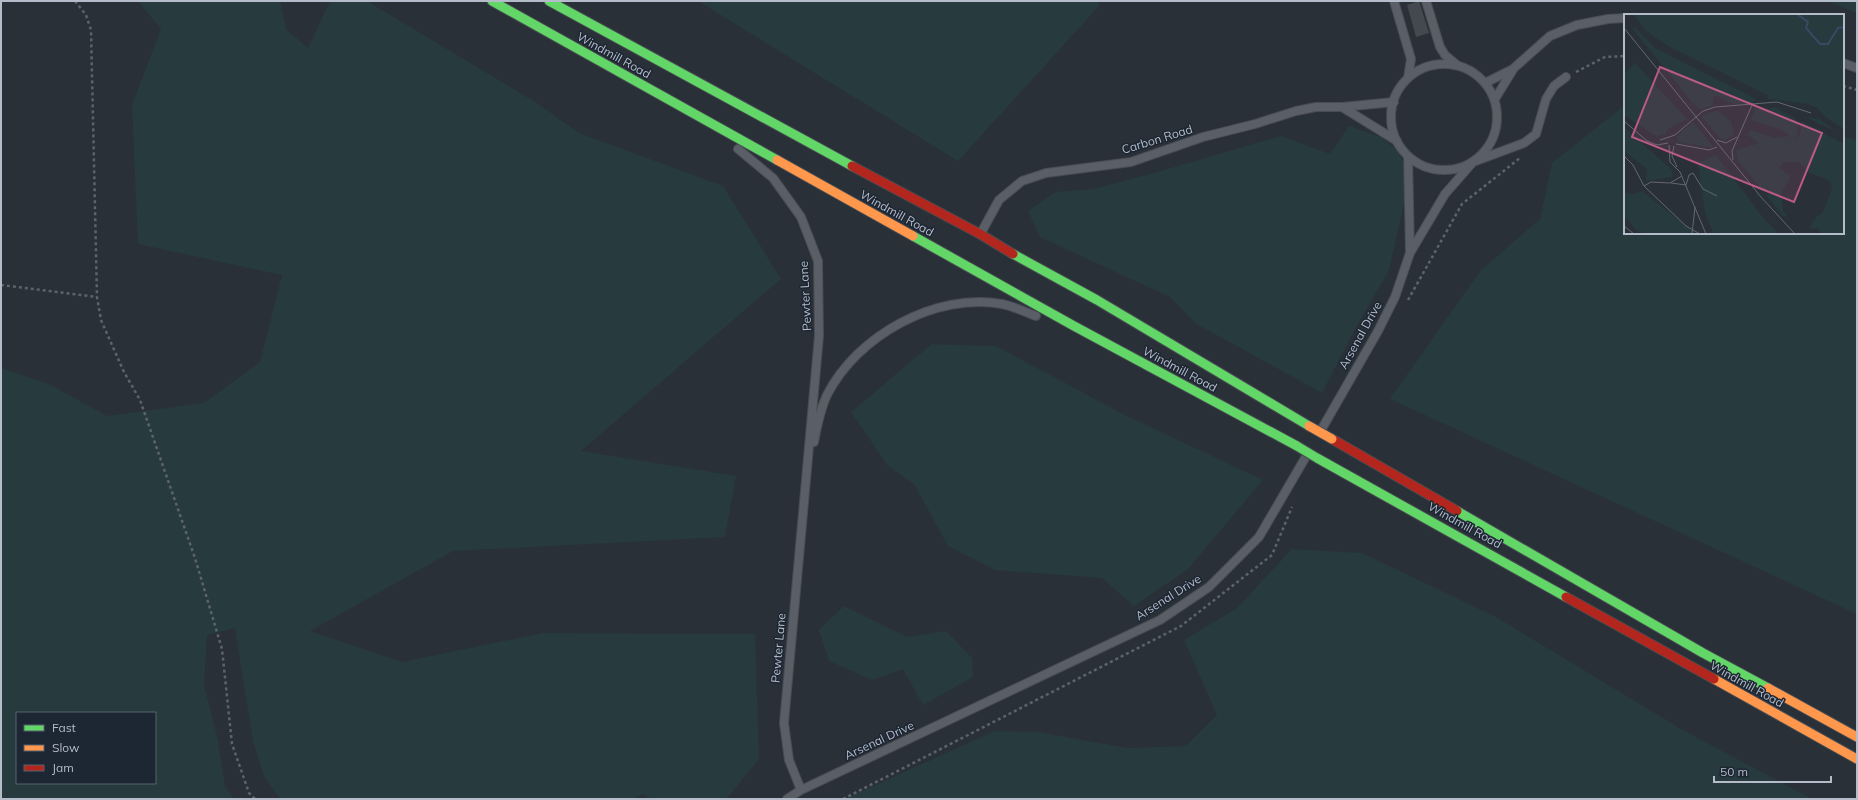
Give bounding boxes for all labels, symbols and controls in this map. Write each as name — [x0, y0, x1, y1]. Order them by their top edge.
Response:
inset map — [1624, 14, 1844, 234]
street label: Windmill Road — [574, 29, 654, 81]
street label: Carbon Road — [1120, 121, 1194, 157]
street label: Windmill Road — [857, 187, 937, 239]
street label: Pewter Lane — [796, 261, 814, 331]
street label: Arsenal Drive — [1335, 299, 1385, 371]
street label: Windmill Road — [1140, 343, 1220, 395]
street label: Windmill Road — [1425, 499, 1505, 551]
street label: Arsenal Drive — [1132, 571, 1204, 623]
street label: Pewter Lane — [767, 612, 789, 684]
street label: Windmill Road — [1707, 658, 1787, 710]
legend — [16, 712, 156, 784]
street label: Arsenal Drive — [842, 717, 916, 763]
text: Fast — [52, 720, 76, 735]
text: Slow — [52, 740, 80, 755]
scale bar — [1714, 758, 1831, 784]
text: Jam — [52, 760, 74, 775]
text: 50 m — [1720, 764, 1748, 779]

